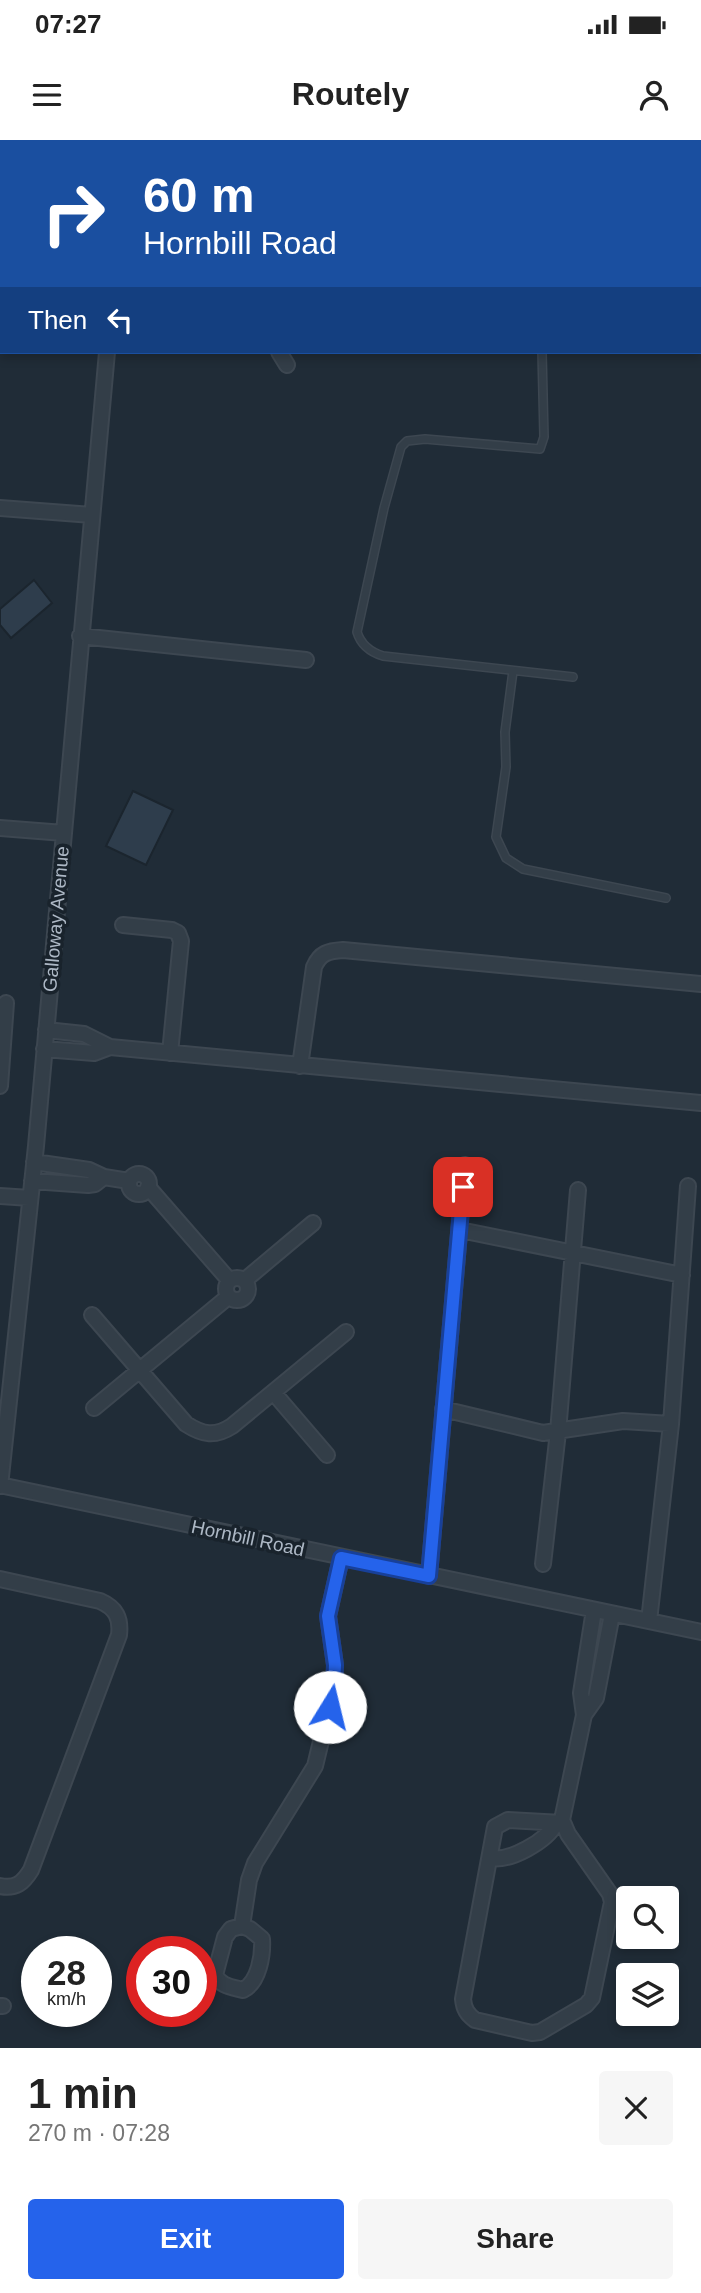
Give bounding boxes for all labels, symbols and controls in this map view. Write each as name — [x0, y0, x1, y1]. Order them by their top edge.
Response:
text: 07:27 — [35, 9, 102, 39]
icon: menu — [28, 76, 66, 114]
text: Routely — [292, 76, 409, 112]
icon: person — [635, 76, 673, 114]
icon: right — [28, 168, 119, 259]
text: 60 m — [143, 168, 255, 222]
text: Hornbill Road — [143, 225, 337, 261]
icon: left — [101, 301, 139, 339]
text: Then — [28, 305, 87, 335]
street label: Galloway Avenue — [39, 845, 73, 993]
pin — [433, 1157, 493, 1217]
icon: arrive — [444, 1168, 482, 1206]
street label: Hornbill Road — [190, 1516, 306, 1560]
position arrow — [293, 1670, 367, 1744]
map controls — [616, 1886, 679, 2026]
button: search — [616, 1886, 679, 1949]
speed limit sign: 30 — [126, 1936, 217, 2027]
text: 28 — [47, 1953, 86, 1992]
button: layers — [616, 1963, 679, 2026]
text: km/h — [47, 1989, 86, 2009]
text: 1 min — [28, 2070, 138, 2117]
button: close — [599, 2071, 673, 2145]
text: 270 m · 07:28 — [28, 2120, 170, 2146]
button: Exit — [28, 2199, 344, 2279]
button: Share — [358, 2199, 673, 2279]

